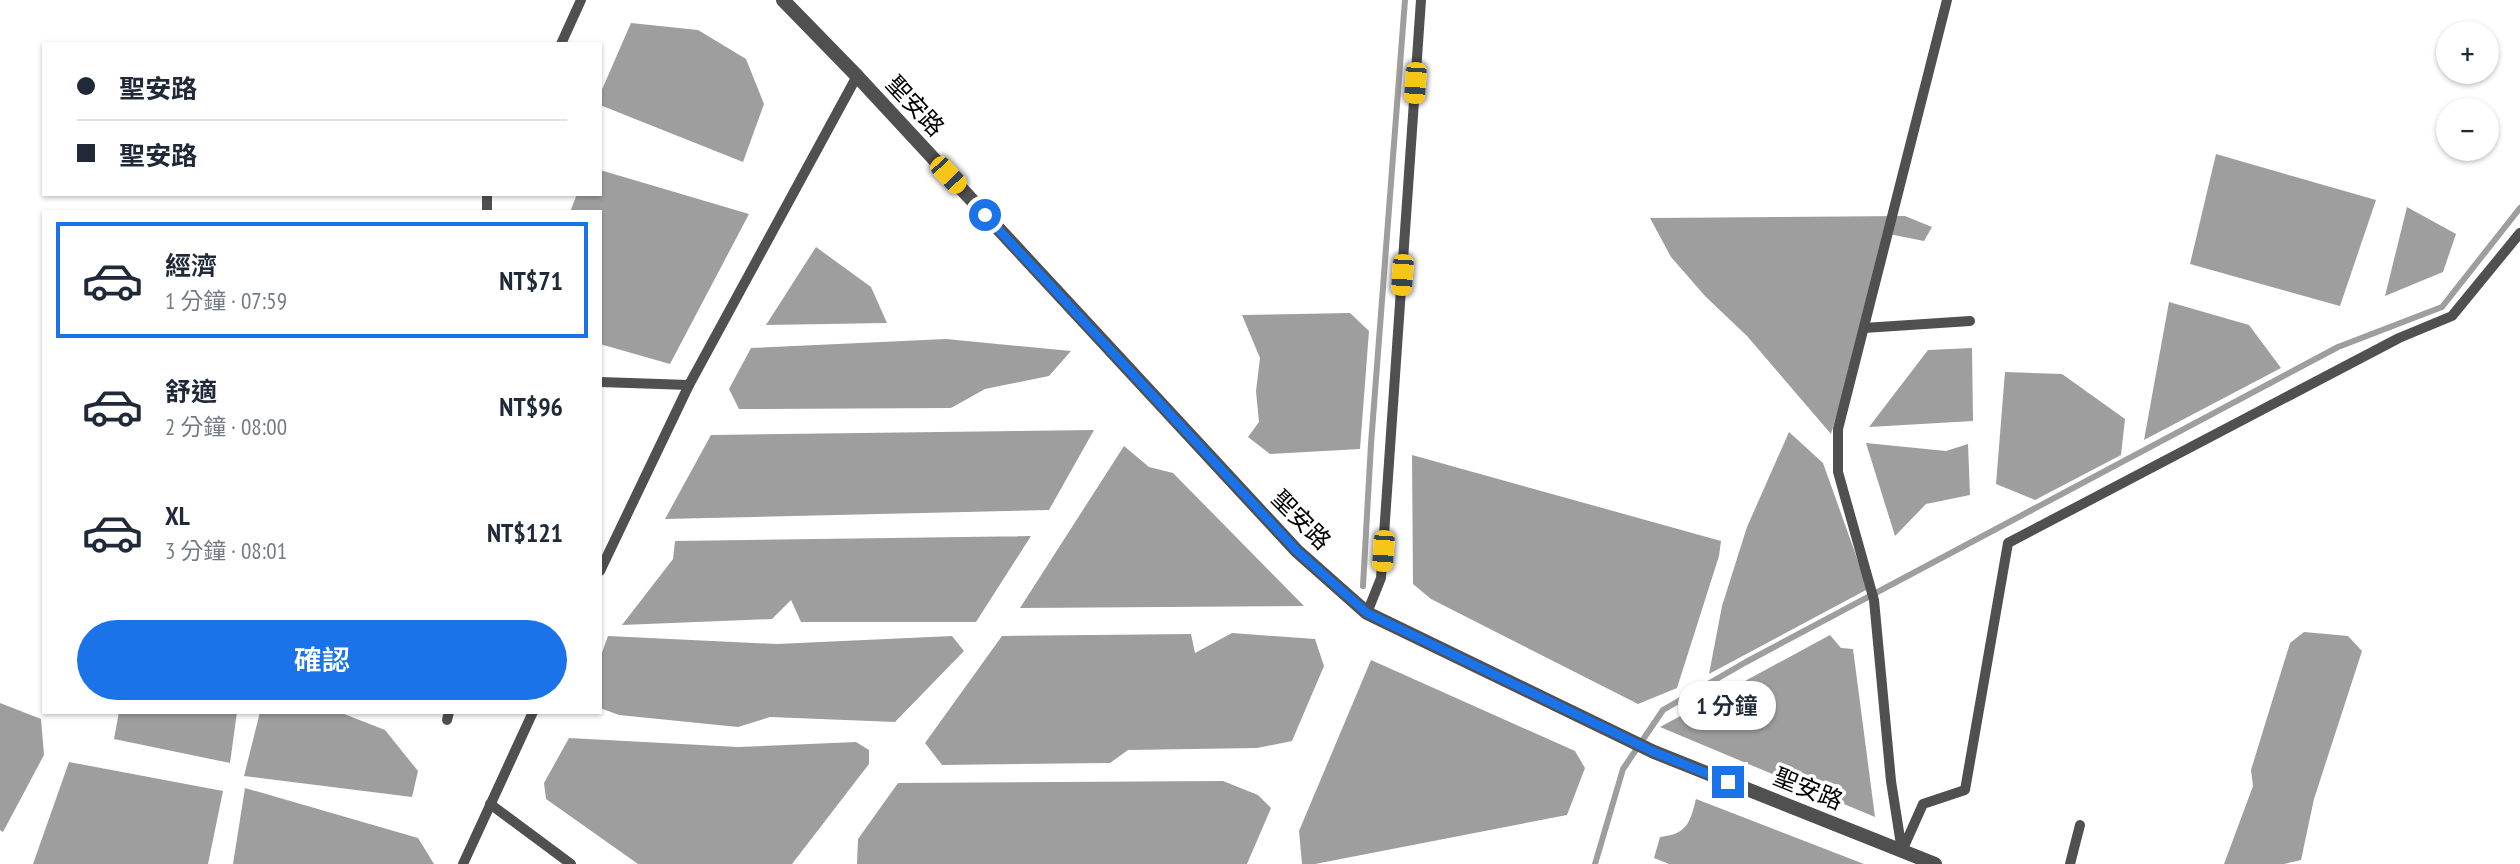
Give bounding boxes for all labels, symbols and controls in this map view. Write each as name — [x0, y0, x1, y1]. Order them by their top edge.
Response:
map controls — [2436, 21, 2499, 161]
button: + — [2436, 21, 2499, 84]
car — [1404, 61, 1427, 105]
street label: 聖安路 — [879, 69, 951, 143]
text: 聖安路 — [119, 72, 197, 105]
button: − — [2436, 98, 2499, 161]
text: 聖安路 — [119, 139, 197, 172]
car — [926, 152, 971, 198]
route start — [969, 199, 1001, 231]
icon: car — [81, 249, 144, 312]
text: 經濟 — [165, 249, 217, 282]
car — [1391, 253, 1414, 297]
text: NT$71 — [499, 264, 563, 297]
text: 1 分鐘 · 07:59 — [165, 286, 287, 315]
icon: car — [81, 375, 144, 438]
text: 舒適 — [165, 375, 217, 408]
text: NT$96 — [499, 390, 563, 423]
text: 2 分鐘 · 08:00 — [165, 412, 287, 441]
street label: 聖安路 — [1265, 483, 1338, 556]
text: XL — [165, 499, 190, 532]
icon: car — [81, 501, 144, 564]
text: NT$121 — [487, 516, 563, 549]
car — [1372, 529, 1395, 573]
text: 3 分鐘 · 08:01 — [165, 536, 287, 565]
button: 確認 — [77, 620, 567, 700]
callout: 1 分鐘 — [1679, 680, 1777, 730]
text: 1 分鐘 — [1696, 691, 1758, 720]
street label: 聖安路 — [1769, 761, 1847, 816]
route end — [1712, 766, 1744, 798]

